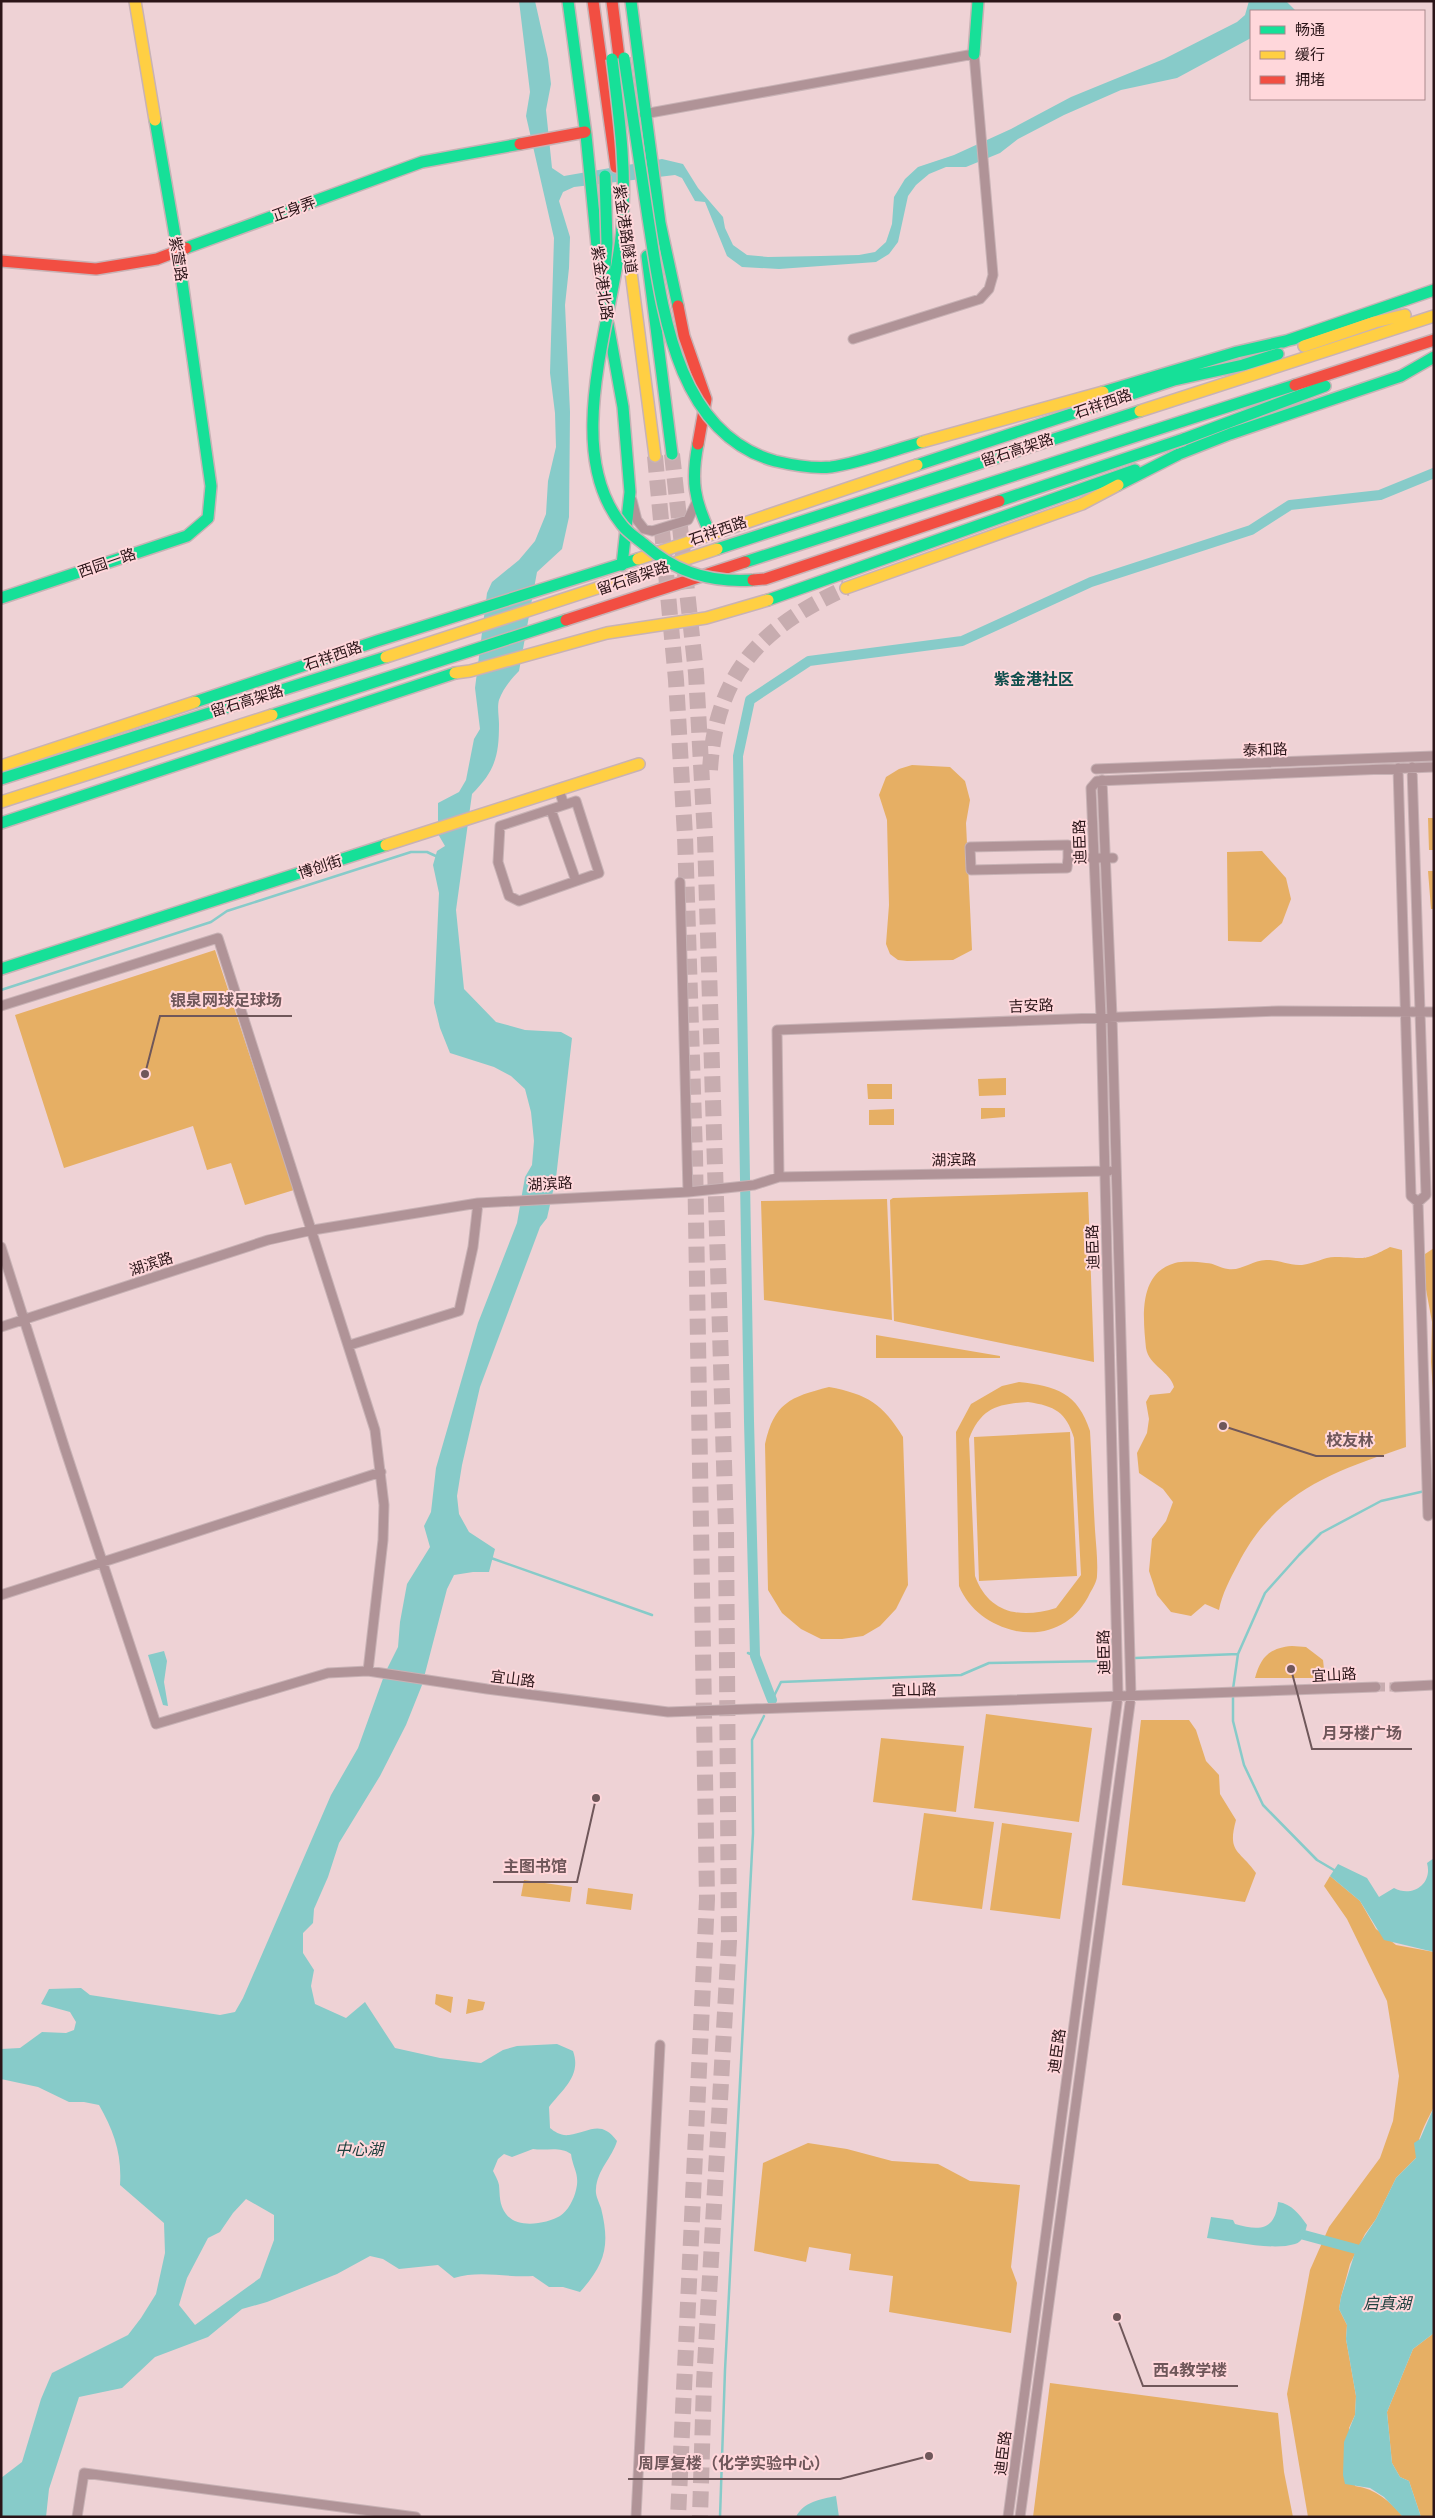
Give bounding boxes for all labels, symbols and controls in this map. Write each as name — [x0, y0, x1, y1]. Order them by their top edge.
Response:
legend — [1250, 10, 1425, 100]
text: 畅通 — [1295, 21, 1325, 39]
text: 缓行 — [1295, 46, 1325, 64]
text: 拥堵 — [1295, 71, 1325, 89]
street label: 紫金港路隧道 — [610, 183, 640, 275]
street label: 正身弄 — [270, 193, 318, 225]
street label: 紫萱路 — [166, 235, 190, 283]
street label: 紫金港北路 — [588, 245, 616, 321]
street label: 石祥西路 — [1072, 386, 1134, 422]
street label: 留石高架路 — [979, 430, 1055, 470]
street label: 石祥西路 — [687, 513, 749, 549]
street label: 西园一路 — [76, 545, 138, 581]
street label: 留石高架路 — [595, 557, 671, 599]
street label: 石祥西路 — [302, 638, 364, 674]
district label: 紫金港社区 — [994, 670, 1074, 689]
street label: 留石高架路 — [208, 681, 286, 721]
street label: 泰和路 — [1242, 740, 1288, 760]
street label: 迪臣路 — [1070, 819, 1090, 865]
street label: 博创街 — [296, 851, 344, 883]
callout: 银泉网球足球场 — [160, 985, 292, 1016]
text: 银泉网球足球场 — [170, 991, 282, 1010]
street label: 吉安路 — [1008, 996, 1054, 1016]
street label: 湖滨路 — [931, 1151, 977, 1169]
street label: 湖滨路 — [527, 1174, 573, 1194]
street label: 迪臣路 — [1083, 1224, 1103, 1270]
street label: 湖滨路 — [127, 1248, 175, 1280]
callout: 校友林 — [1316, 1425, 1384, 1456]
text: 校友林 — [1326, 1431, 1374, 1450]
street label: 迪臣路 — [1095, 1629, 1113, 1675]
street label: 宜山路 — [1311, 1665, 1357, 1685]
street label: 宜山路 — [490, 1667, 536, 1691]
street label: 宜山路 — [891, 1681, 937, 1699]
callout: 月牙楼广场 — [1312, 1718, 1412, 1749]
text: 月牙楼广场 — [1322, 1724, 1402, 1743]
callout: 主图书馆 — [493, 1851, 577, 1882]
text: 主图书馆 — [503, 1857, 567, 1876]
street label: 迪臣路 — [1045, 2027, 1069, 2075]
water label: 中心湖 — [335, 2140, 386, 2159]
water label: 启真湖 — [1363, 2294, 1414, 2313]
callout: 西4教学楼 — [1143, 2355, 1238, 2386]
text: 西4教学楼 — [1153, 2361, 1227, 2380]
street label: 迪臣路 — [991, 2430, 1015, 2476]
callout: 周厚复楼（化学实验中心） — [628, 2448, 840, 2479]
text: 周厚复楼（化学实验中心） — [638, 2454, 830, 2473]

